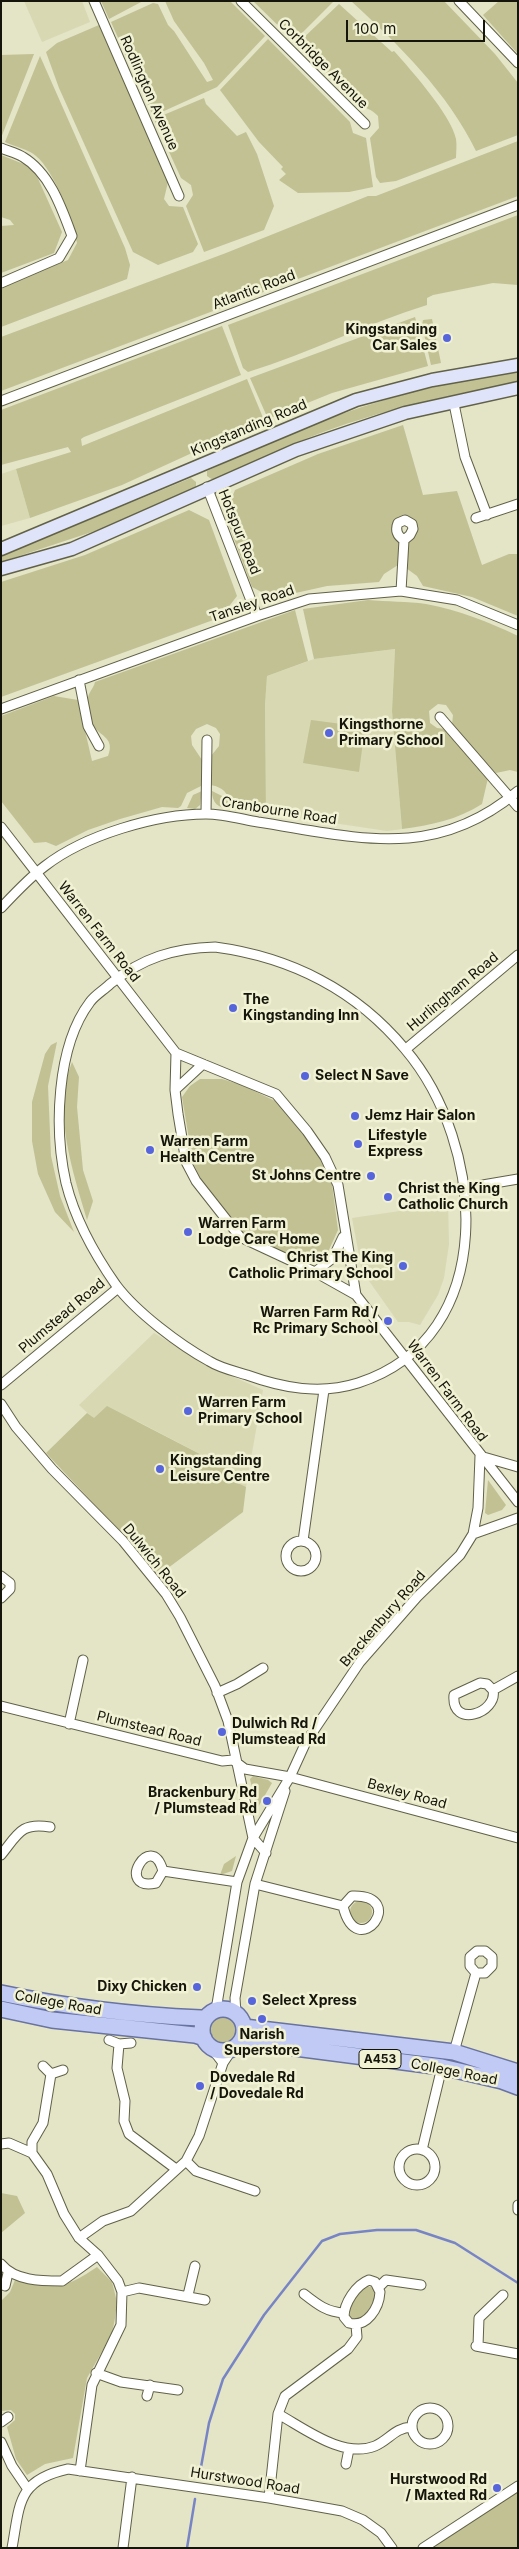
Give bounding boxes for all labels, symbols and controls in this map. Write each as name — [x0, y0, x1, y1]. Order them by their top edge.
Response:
scale bar — [349, 10, 488, 42]
street label: Corbridge Avenue — [275, 16, 371, 112]
text: 100 m — [354, 19, 396, 38]
street label: Rodlington Avenue — [116, 33, 182, 153]
street label: Atlantic Road — [210, 267, 298, 313]
place label: Kingstanding Car Sales — [345, 322, 437, 354]
marker: Kingstanding Car Sales — [441, 332, 453, 344]
street label: Kingstanding Road — [188, 396, 310, 460]
street label: Hotspur Road — [214, 487, 264, 577]
street label: Tansley Road — [207, 582, 297, 626]
place label: Kingsthorne Primary School — [339, 717, 443, 750]
marker: Kingsthorne Primary School — [323, 727, 335, 739]
street label: Cranbourne Road — [220, 794, 338, 828]
street label: Warren Farm Road — [54, 878, 144, 986]
street label: Hurlingham Road — [404, 949, 502, 1035]
place label: The Kingstanding Inn — [243, 992, 359, 1024]
marker: The Kingstanding Inn — [227, 1002, 239, 1014]
place label: Select N Save — [315, 1068, 409, 1084]
marker: Select N Save — [299, 1070, 311, 1082]
place label: Jemz Hair Salon — [365, 1108, 475, 1124]
marker: Jemz Hair Salon — [349, 1110, 361, 1122]
place label: Lifestyle Express — [368, 1128, 427, 1160]
place label: Warren Farm Health Centre — [160, 1134, 254, 1166]
marker: Lifestyle Express — [352, 1138, 364, 1150]
marker: Warren Farm Health Centre — [144, 1144, 156, 1156]
place label: St Johns Centre — [252, 1168, 361, 1184]
marker: St Johns Centre — [365, 1170, 377, 1182]
place label: Christ the King Catholic Church — [398, 1181, 508, 1214]
marker: Christ the King Catholic Church — [382, 1191, 394, 1203]
place label: Warren Farm Lodge Care Home — [198, 1216, 319, 1248]
marker: Warren Farm Lodge Care Home — [182, 1226, 194, 1238]
place label: Christ The King Catholic Primary School — [229, 1250, 393, 1282]
marker: Christ The King Catholic Primary School — [397, 1260, 409, 1272]
street label: Plumstead Road — [16, 1275, 108, 1357]
place label: Warren Farm Rd / Rc Primary School — [253, 1305, 378, 1338]
marker: Warren Farm Rd / Rc Primary School — [382, 1315, 394, 1327]
street label: Warren Farm Road — [403, 1337, 491, 1445]
place label: Warren Farm Primary School — [198, 1395, 302, 1428]
marker: Warren Farm Primary School — [182, 1405, 194, 1417]
place label: Kingstanding Leisure Centre — [170, 1453, 270, 1485]
marker: Kingstanding Leisure Centre — [154, 1463, 166, 1475]
street label: Dulwich Road — [119, 1521, 189, 1601]
street label: Brackenbury Road — [337, 1567, 429, 1671]
street label: Plumstead Road — [95, 1708, 203, 1750]
place label: Dulwich Rd / Plumstead Rd — [232, 1716, 326, 1748]
marker: Dulwich Rd / Plumstead Rd — [216, 1726, 228, 1738]
street label: Bexley Road — [365, 1775, 449, 1813]
place label: Brackenbury Rd / Plumstead Rd — [148, 1785, 257, 1818]
marker: Brackenbury Rd / Plumstead Rd — [261, 1795, 273, 1807]
place label: Dixy Chicken — [97, 1979, 187, 1995]
marker: Dixy Chicken — [191, 1981, 203, 1993]
street label: College Road — [13, 1987, 103, 2019]
place label: Select Xpress — [262, 1993, 357, 2009]
marker: Select Xpress — [246, 1995, 258, 2007]
marker: Narish Superstore — [256, 2013, 268, 2025]
place label: Narish Superstore — [224, 2027, 300, 2060]
road number: A453 — [359, 2050, 401, 2068]
street label: College Road — [409, 2055, 499, 2089]
place label: Dovedale Rd / Dovedale Rd — [210, 2070, 304, 2102]
marker: Dovedale Rd / Dovedale Rd — [194, 2080, 206, 2092]
street label: Hurstwood Road — [189, 2464, 301, 2498]
place label: Hurstwood Rd / Maxted Rd — [390, 2472, 487, 2504]
marker: Hurstwood Rd / Maxted Rd — [491, 2482, 503, 2494]

